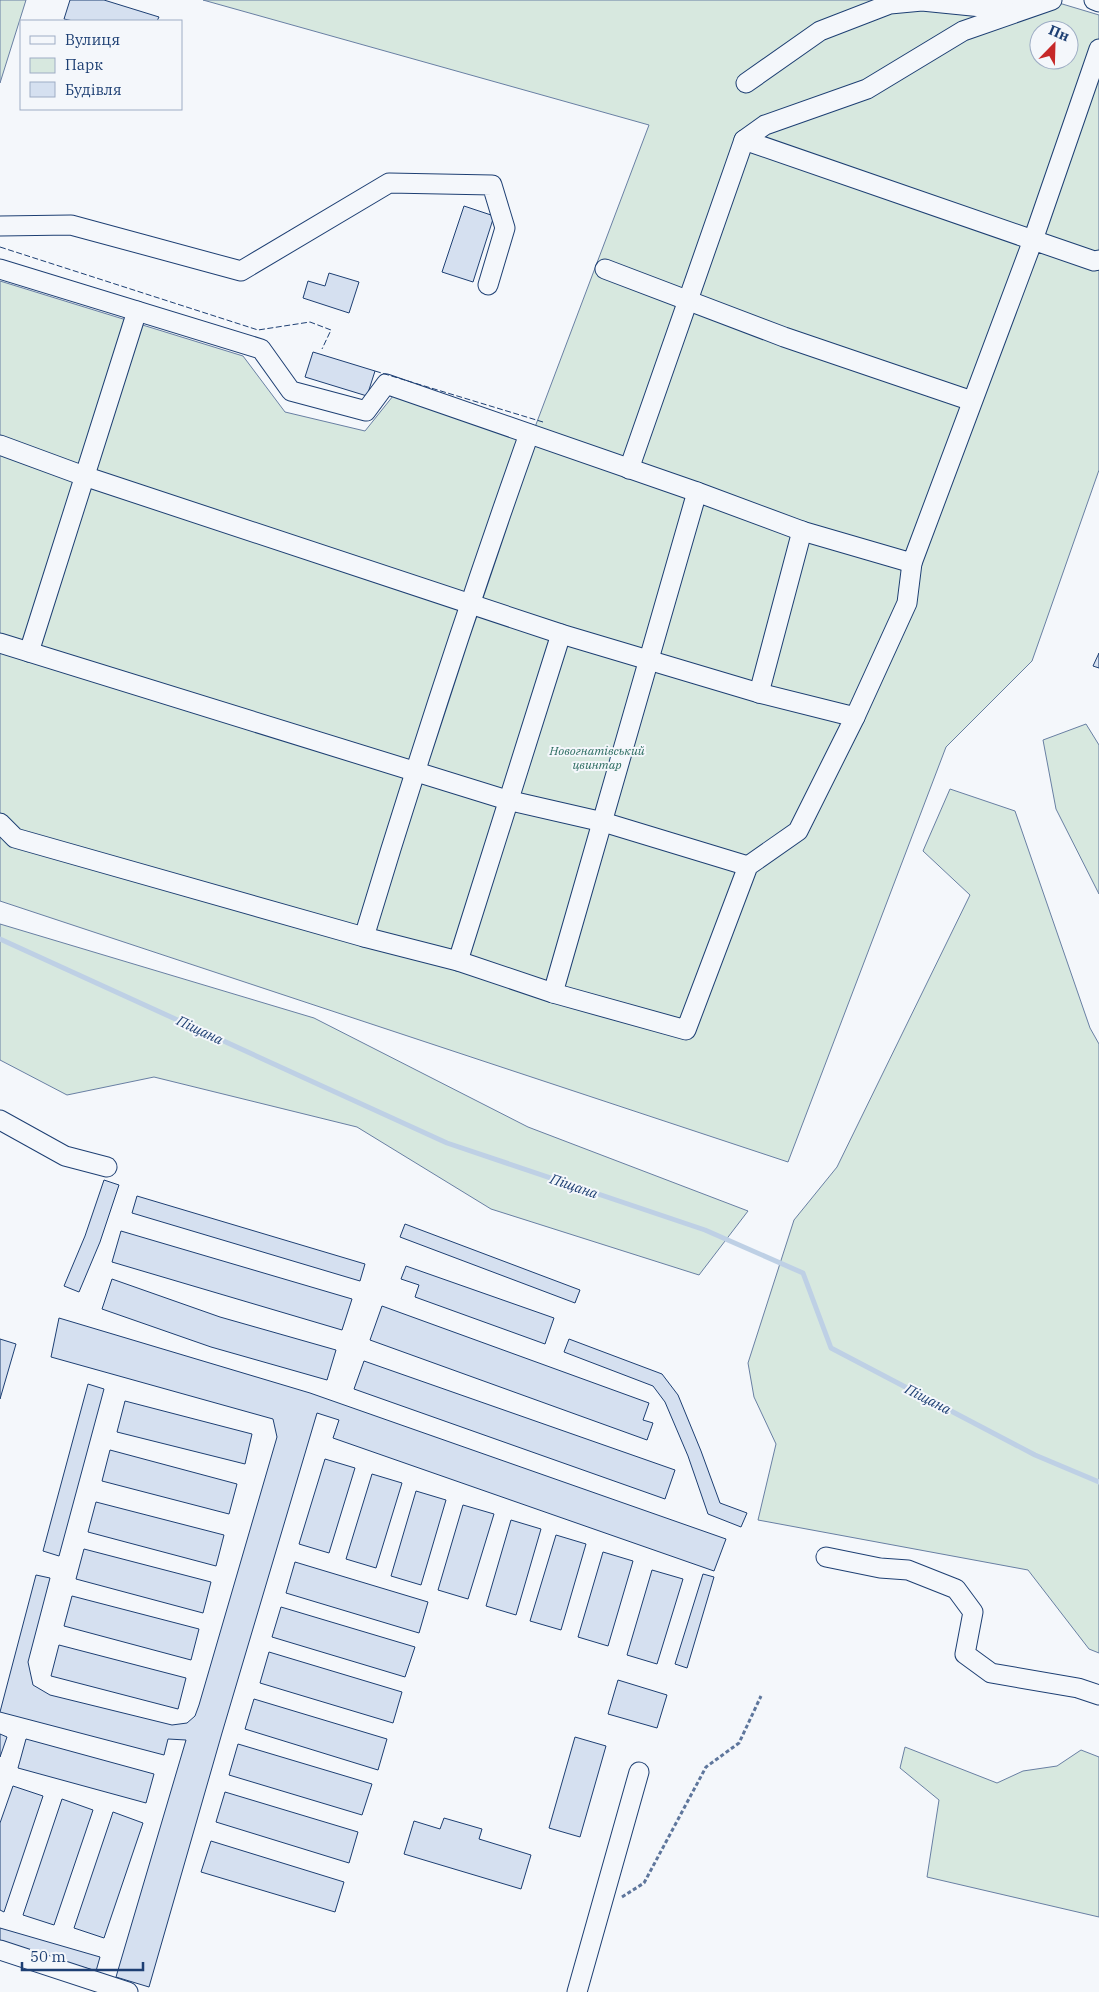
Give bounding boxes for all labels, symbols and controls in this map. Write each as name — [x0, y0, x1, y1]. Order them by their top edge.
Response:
legend — [20, 20, 182, 110]
north arrow — [1029, 20, 1079, 70]
text: Пн — [1046, 21, 1072, 45]
text: Вулиця — [65, 30, 120, 49]
text: Парк — [65, 55, 103, 74]
text: Будівля — [65, 80, 122, 99]
park label: Новогнатівський цвинтар — [549, 743, 645, 772]
water label: Піщана — [173, 1011, 226, 1049]
water label: Піщана — [547, 1169, 601, 1203]
water label: Піщана — [901, 1379, 954, 1418]
scale bar — [22, 1940, 144, 1972]
text: 50 m — [30, 1947, 66, 1966]

